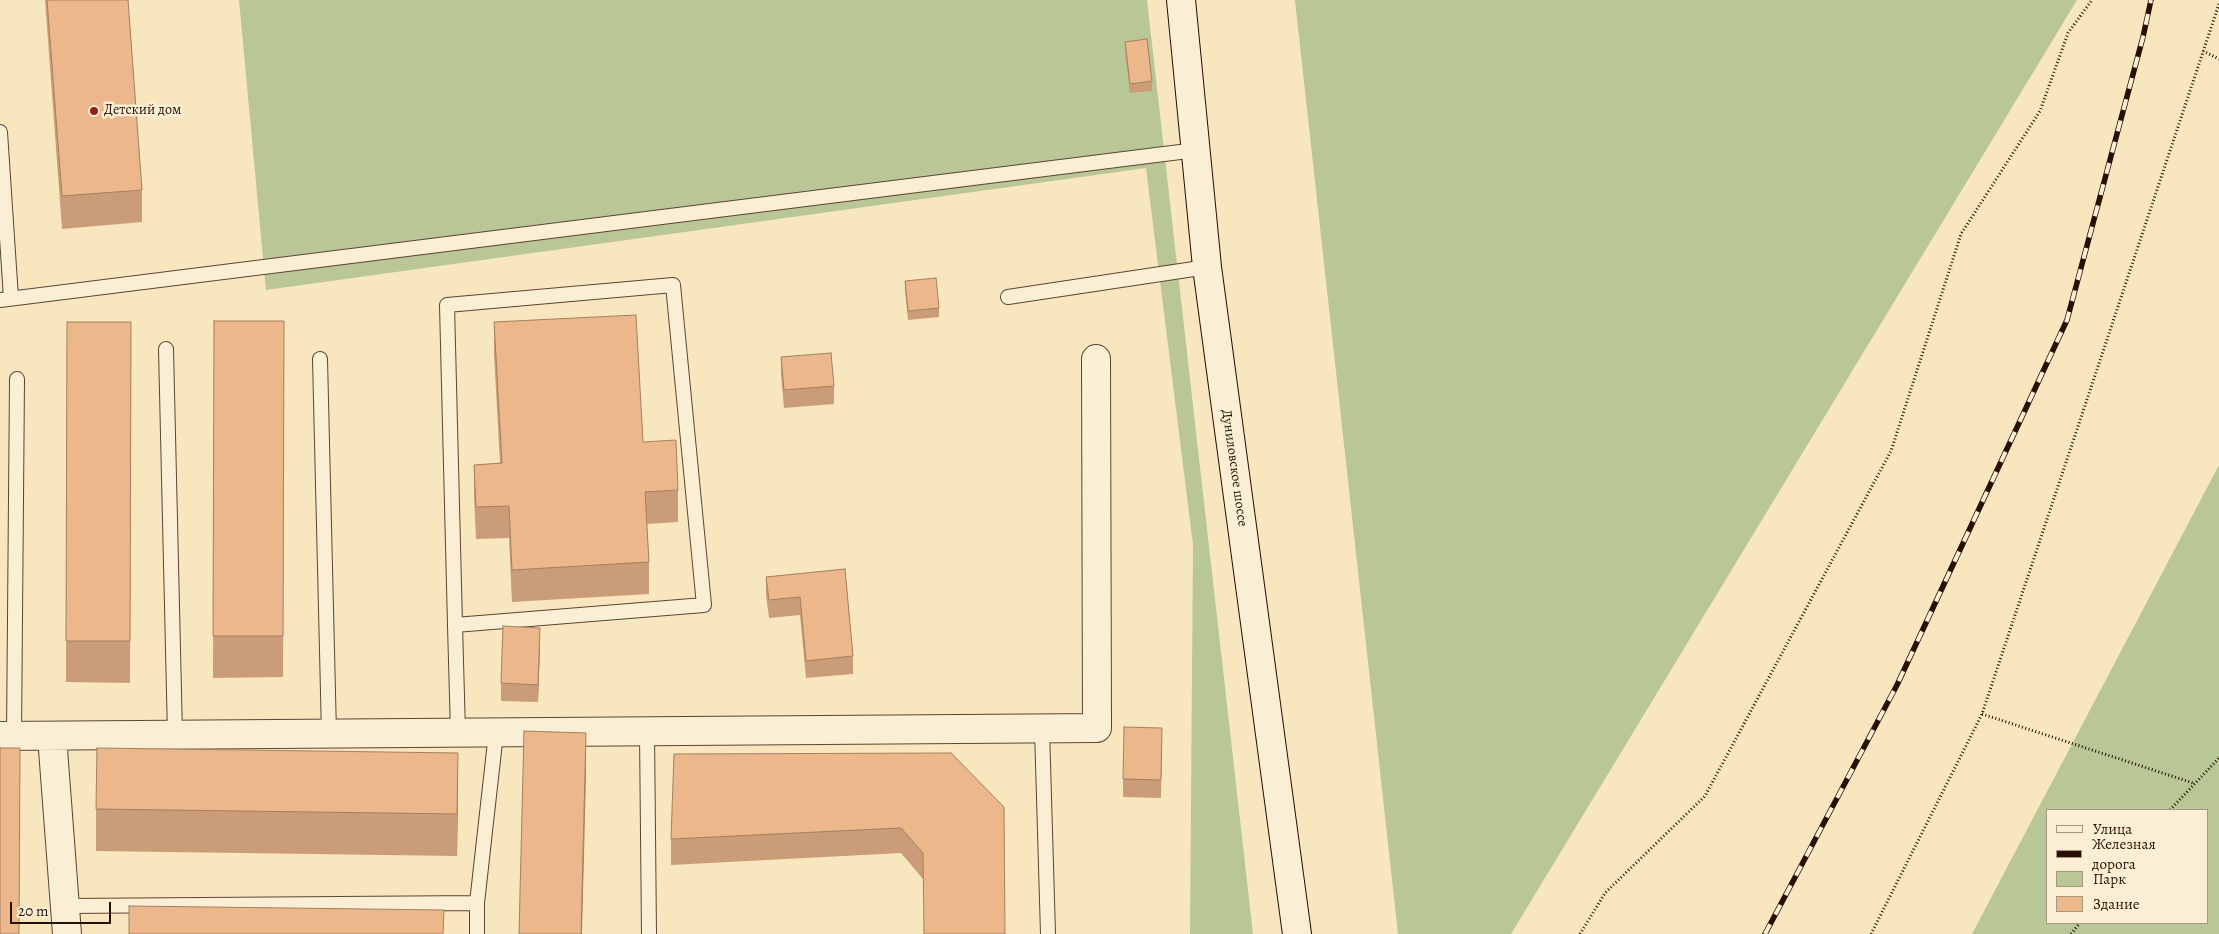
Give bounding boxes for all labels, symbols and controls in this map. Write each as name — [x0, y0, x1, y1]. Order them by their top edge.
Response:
place label: Детский дом — [104, 103, 181, 119]
marker: Детский дом — [88, 105, 100, 117]
street label: Дуниловское шоссе — [1217, 408, 1251, 528]
legend — [2046, 809, 2209, 924]
text: Улица — [2093, 819, 2132, 839]
text: Железная дорога — [2092, 834, 2156, 874]
text: Парк — [2093, 869, 2126, 889]
scale bar — [12, 892, 114, 924]
text: Здание — [2093, 894, 2140, 914]
text: 20 m — [18, 901, 49, 921]

